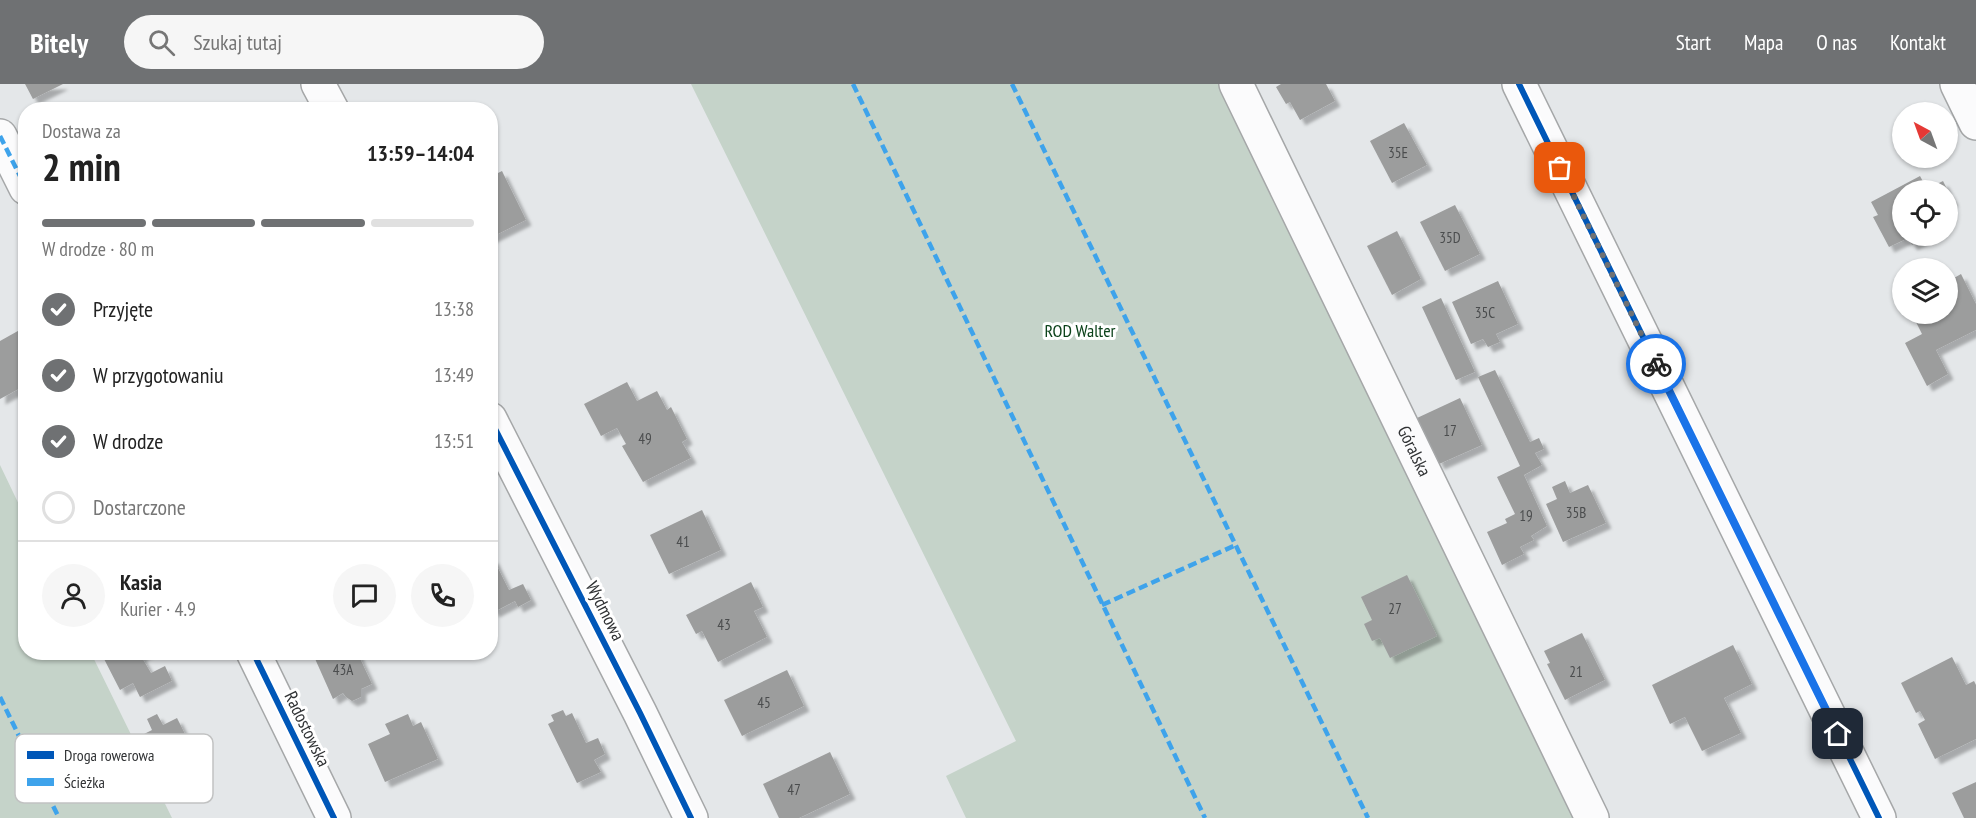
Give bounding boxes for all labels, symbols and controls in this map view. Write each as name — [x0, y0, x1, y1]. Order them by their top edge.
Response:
search box — [124, 15, 544, 69]
text: Bitely — [30, 24, 88, 61]
icon: search — [145, 26, 178, 59]
text: Szukaj tutaj — [193, 28, 282, 56]
text: Start — [1676, 29, 1711, 56]
text: Mapa — [1744, 29, 1783, 56]
text: O nas — [1816, 29, 1857, 56]
text: Kontakt — [1890, 29, 1946, 56]
north arrow — [1892, 102, 1958, 168]
map controls — [1892, 102, 1958, 324]
text: Dostawa za — [42, 118, 121, 144]
text: 13:59–14:04 — [367, 139, 474, 167]
text: 2 min — [42, 141, 121, 192]
pin — [1534, 142, 1585, 193]
house number: 35E — [1388, 143, 1408, 162]
icon: bag — [1543, 151, 1576, 184]
button: locate — [1892, 180, 1958, 246]
house number: 35D — [1439, 228, 1461, 247]
text: W drodze · 80 m — [42, 236, 154, 262]
button: layers — [1892, 258, 1958, 324]
icon: check — [42, 293, 75, 326]
text: Przyjęte — [93, 295, 153, 323]
text: 13:38 — [434, 296, 474, 322]
house number: 35C — [1475, 303, 1495, 322]
park label: ROD Walter — [1044, 319, 1116, 342]
courier — [1626, 334, 1686, 394]
icon: bike — [1640, 348, 1673, 381]
icon: check — [42, 359, 75, 392]
text: W przygotowaniu — [93, 361, 224, 389]
text: 13:49 — [434, 362, 474, 388]
house number: 17 — [1443, 421, 1457, 440]
street label: Góralska — [1393, 422, 1436, 480]
icon: check — [42, 425, 75, 458]
text: W drodze — [93, 427, 163, 455]
text: 13:51 — [434, 428, 474, 454]
house number: 49 — [638, 429, 652, 448]
text: Dostarczone — [93, 493, 186, 521]
house number: 35B — [1566, 503, 1586, 522]
house number: 19 — [1519, 506, 1533, 525]
house number: 41 — [676, 532, 690, 551]
button: person — [42, 564, 105, 627]
button: chat — [333, 564, 396, 627]
button: phone — [411, 564, 474, 627]
text: Kasia — [120, 568, 162, 596]
street label: Wydmowa — [581, 577, 630, 644]
text: Kurier · 4.9 — [120, 596, 196, 622]
house number: 27 — [1388, 599, 1402, 618]
house number: 43 — [717, 615, 731, 634]
house number: 43A — [333, 660, 354, 679]
house number: 21 — [1569, 662, 1583, 681]
street label: Radostowska — [279, 687, 335, 770]
house number: 45 — [757, 693, 771, 712]
pin — [1812, 708, 1863, 759]
icon: home — [1821, 717, 1854, 750]
legend — [15, 734, 213, 803]
text: Droga rowerowa — [64, 745, 154, 765]
text: Ścieżka — [64, 772, 105, 792]
house number: 47 — [787, 780, 801, 799]

